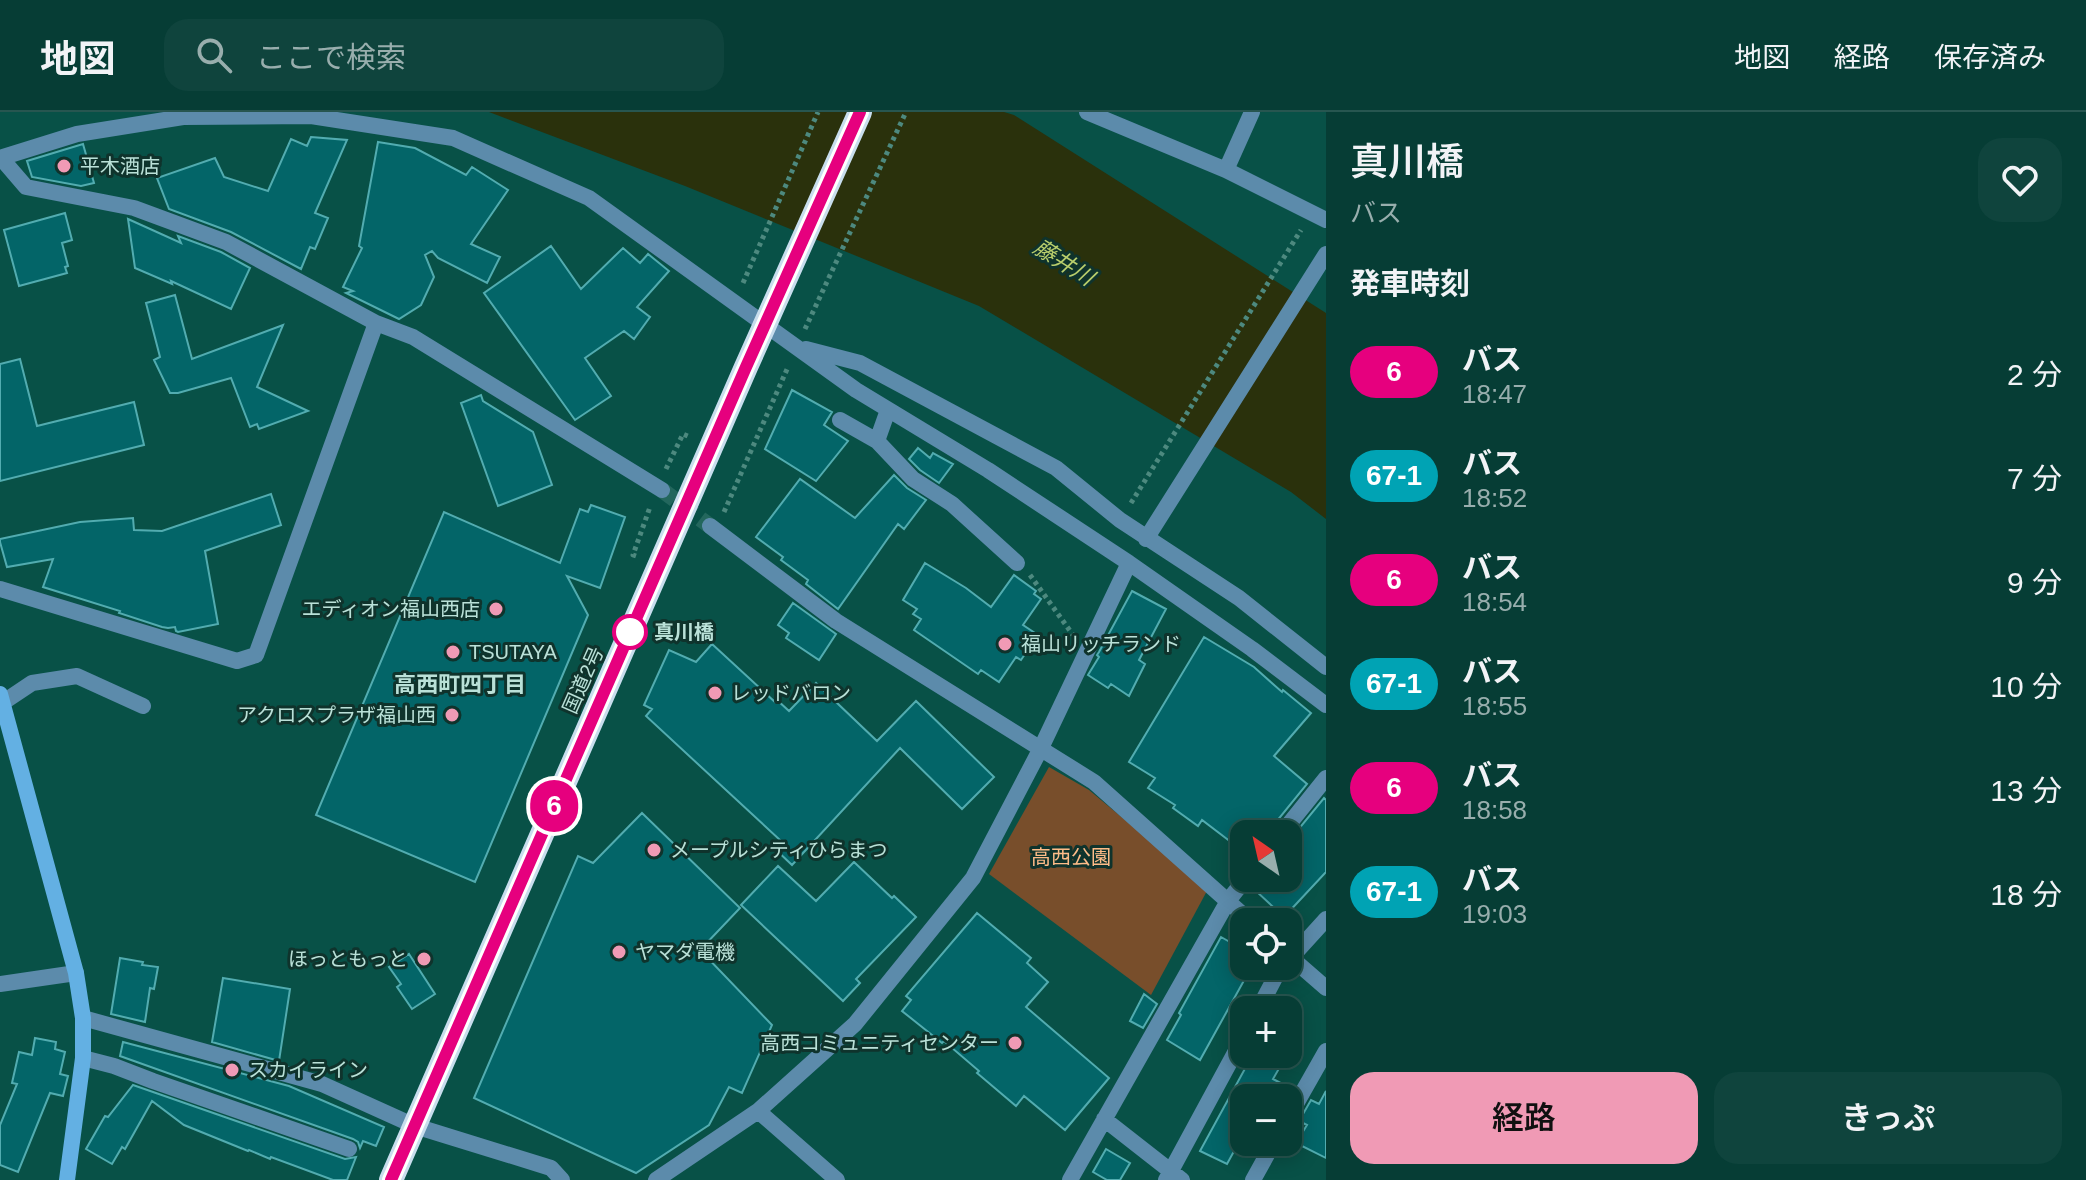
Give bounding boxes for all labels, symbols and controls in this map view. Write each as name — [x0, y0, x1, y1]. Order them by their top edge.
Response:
search box — [164, 19, 724, 91]
icon: search — [192, 33, 236, 77]
text: 地図 — [40, 38, 116, 80]
text: ここで検索 — [256, 41, 406, 74]
text: 地図 — [1734, 42, 1790, 73]
text: 経路 — [1834, 42, 1890, 73]
text: 保存済み — [1934, 42, 2046, 73]
button: heart — [1978, 138, 2062, 222]
text: 真川橋 — [1350, 141, 1464, 183]
place label: 平木酒店 — [80, 155, 160, 177]
marker: 平木酒店 — [55, 157, 73, 175]
text: バス — [1350, 198, 1402, 228]
water label: 藤井川 — [1029, 234, 1100, 292]
text: 発車時刻 — [1350, 267, 1470, 300]
text: バス — [1462, 343, 1522, 376]
text: 6 — [1386, 356, 1402, 387]
text: 2 分 — [2007, 358, 2062, 391]
text: 18:47 — [1462, 379, 1527, 409]
text: バス — [1462, 447, 1522, 480]
text: 67-1 — [1366, 460, 1422, 491]
text: 7 分 — [2007, 462, 2062, 495]
text: 18:52 — [1462, 483, 1527, 513]
text: バス — [1462, 551, 1522, 584]
text: 6 — [1386, 564, 1402, 595]
text: 9 分 — [2007, 566, 2062, 599]
text: 18:54 — [1462, 587, 1527, 617]
place label: エディオン福山西店 — [301, 598, 480, 620]
marker: エディオン福山西店 — [487, 600, 505, 618]
marker: 真川橋 — [613, 615, 647, 649]
place label: 真川橋 — [654, 621, 714, 643]
place label: 福山リッチランド — [1021, 633, 1181, 655]
marker: 福山リッチランド — [996, 635, 1014, 653]
place label: TSUTAYA — [469, 641, 557, 663]
marker: TSUTAYA — [444, 643, 462, 661]
street label: 国道2号 — [558, 643, 608, 717]
text: バス — [1462, 655, 1522, 688]
text: 67-1 — [1366, 668, 1422, 699]
text: 10 分 — [1990, 670, 2062, 703]
district label: 高西町四丁目 — [394, 672, 526, 697]
place label: レッドバロン — [731, 682, 851, 704]
marker: レッドバロン — [706, 684, 724, 702]
text: 18:55 — [1462, 691, 1527, 721]
place label: アクロスプラザ福山西 — [237, 704, 436, 726]
marker: アクロスプラザ福山西 — [443, 706, 461, 724]
text: バス — [1462, 759, 1522, 792]
text: 6 — [1386, 772, 1402, 803]
text: 13 分 — [1990, 774, 2062, 807]
line badge: 6 — [528, 780, 580, 832]
text: 6 — [546, 790, 562, 821]
text: 18:58 — [1462, 795, 1527, 825]
north arrow — [1230, 820, 1302, 892]
map controls — [1230, 820, 1302, 1156]
place label: メープルシティひらまつ — [670, 839, 888, 861]
marker: メープルシティひらまつ — [645, 841, 663, 859]
park label: 高西公園 — [1031, 846, 1111, 868]
text: バス — [1462, 863, 1522, 896]
text: 67-1 — [1366, 876, 1422, 907]
text: 18 分 — [1990, 878, 2062, 911]
text: 19:03 — [1462, 899, 1527, 929]
button: locate — [1230, 908, 1302, 980]
place label: ヤマダ電機 — [635, 941, 735, 963]
marker: ヤマダ電機 — [610, 943, 628, 961]
place label: ほっともっと — [288, 948, 408, 970]
marker: ほっともっと — [415, 950, 433, 968]
button: + — [1230, 996, 1302, 1068]
place label: 高西コミュニティセンター — [760, 1032, 999, 1054]
marker: 高西コミュニティセンター — [1006, 1034, 1024, 1052]
place label: スカイライン — [248, 1059, 368, 1081]
marker: スカイライン — [223, 1061, 241, 1079]
button: 経路 — [1350, 1072, 1698, 1164]
button: きっぷ — [1714, 1072, 2062, 1164]
button: − — [1230, 1084, 1302, 1156]

